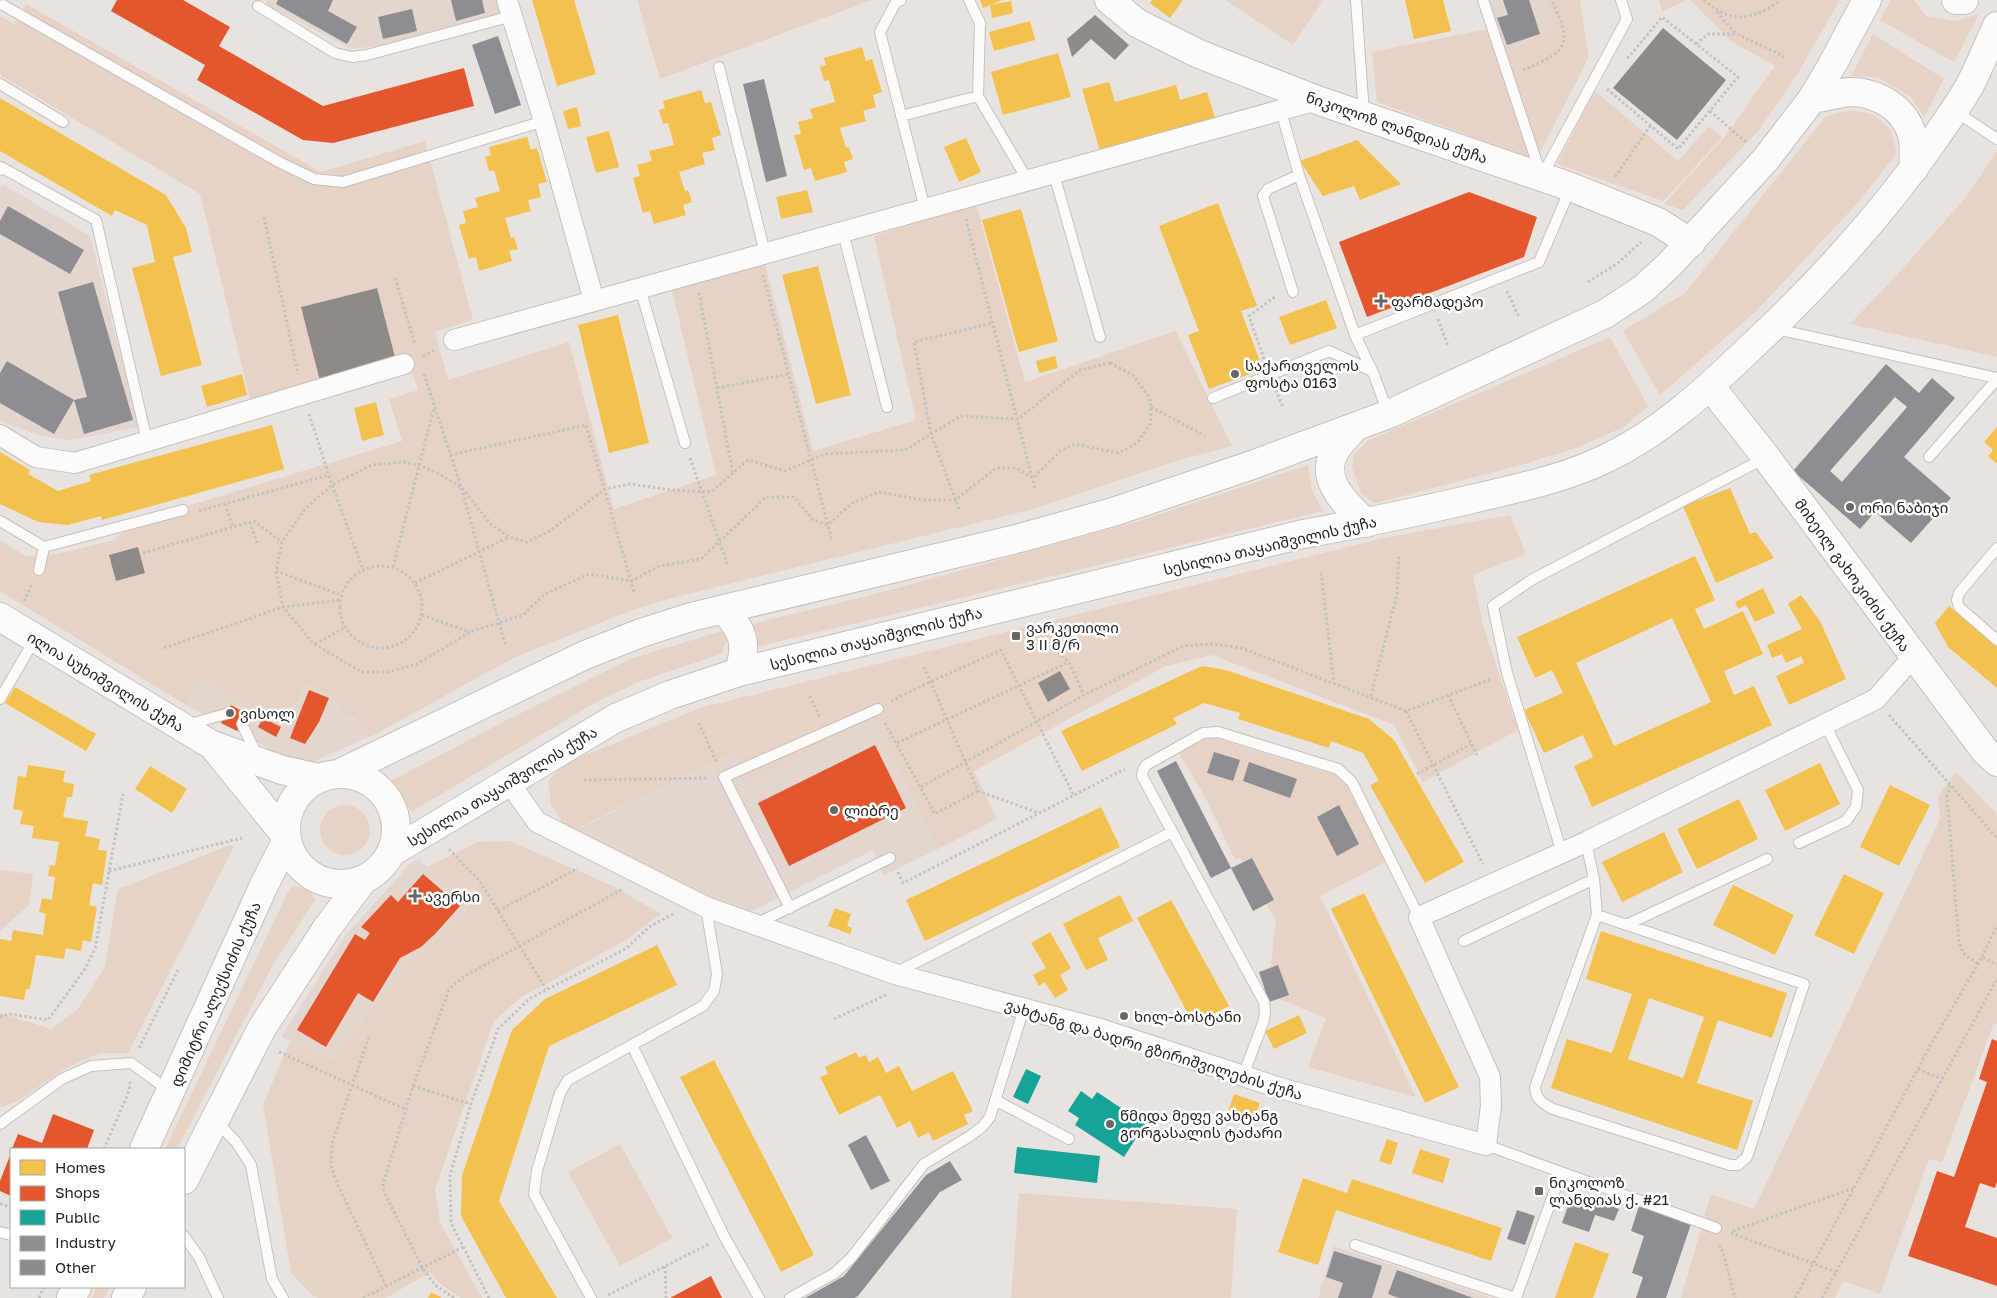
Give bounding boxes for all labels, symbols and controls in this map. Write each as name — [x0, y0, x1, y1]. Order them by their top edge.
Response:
street label: ნიკოლოზ ლანდიას ქუჩა — [1303, 87, 1490, 168]
place label: ფარმადეპო — [1391, 292, 1484, 311]
marker: ფარმადეპო — [1375, 295, 1387, 307]
place label: საქართველოს ფოსტა 0163 — [1245, 356, 1359, 392]
marker: საქართველოს ფოსტა 0163 — [1229, 368, 1241, 380]
street label: მიხეილ გახოკიძის ქუჩა — [1791, 495, 1915, 656]
place label: ორი ნაბიჯი — [1860, 498, 1948, 517]
marker: ორი ნაბიჯი — [1844, 501, 1856, 513]
street label: სესილია თაყაიშვილის ქუჩა — [1162, 512, 1378, 579]
street label: სესილია თაყაიშვილის ქუჩა — [768, 603, 984, 674]
place label: ვარკეთილი 3 II მ/რ — [1026, 618, 1119, 653]
street label: ილია სუხიშვილის ქუჩა — [24, 627, 188, 736]
marker: ვარკეთილი 3 II მ/რ — [1010, 630, 1022, 642]
place label: ვისოლ — [240, 704, 295, 723]
marker: ვისოლ — [224, 707, 236, 719]
street label: სესილია თაყაიშვილის ქუჩა — [404, 722, 601, 851]
place label: ლიბრე — [844, 801, 899, 820]
marker: ლიბრე — [828, 804, 840, 816]
place label: ავერსი — [425, 887, 480, 906]
marker: ავერსი — [409, 890, 421, 902]
street label: დიმიტრი ალექსიძის ქუჩა — [166, 899, 265, 1090]
street label: ვახტანგ და ბადრი გზირიშვილების ქუჩა — [1003, 995, 1305, 1104]
place label: ხილ-ბოსტანი — [1134, 1007, 1241, 1026]
marker: ხილ-ბოსტანი — [1118, 1010, 1130, 1022]
place label: წმიდა მეფე ვახტანგ გორგასალის ტაძარი — [1120, 1106, 1282, 1142]
marker: წმიდა მეფე ვახტანგ გორგასალის ტაძარი — [1104, 1118, 1116, 1130]
legend — [10, 1148, 185, 1288]
text: Homes — [55, 1158, 105, 1176]
place label: ნიკოლოზ ლანდიას ქ. #21 — [1549, 1173, 1669, 1209]
text: Shops — [55, 1183, 100, 1201]
marker: ნიკოლოზ ლანდიას ქ. #21 — [1533, 1185, 1545, 1197]
text: Public — [55, 1208, 100, 1226]
text: Industry — [55, 1233, 116, 1251]
text: Other — [55, 1258, 96, 1276]

